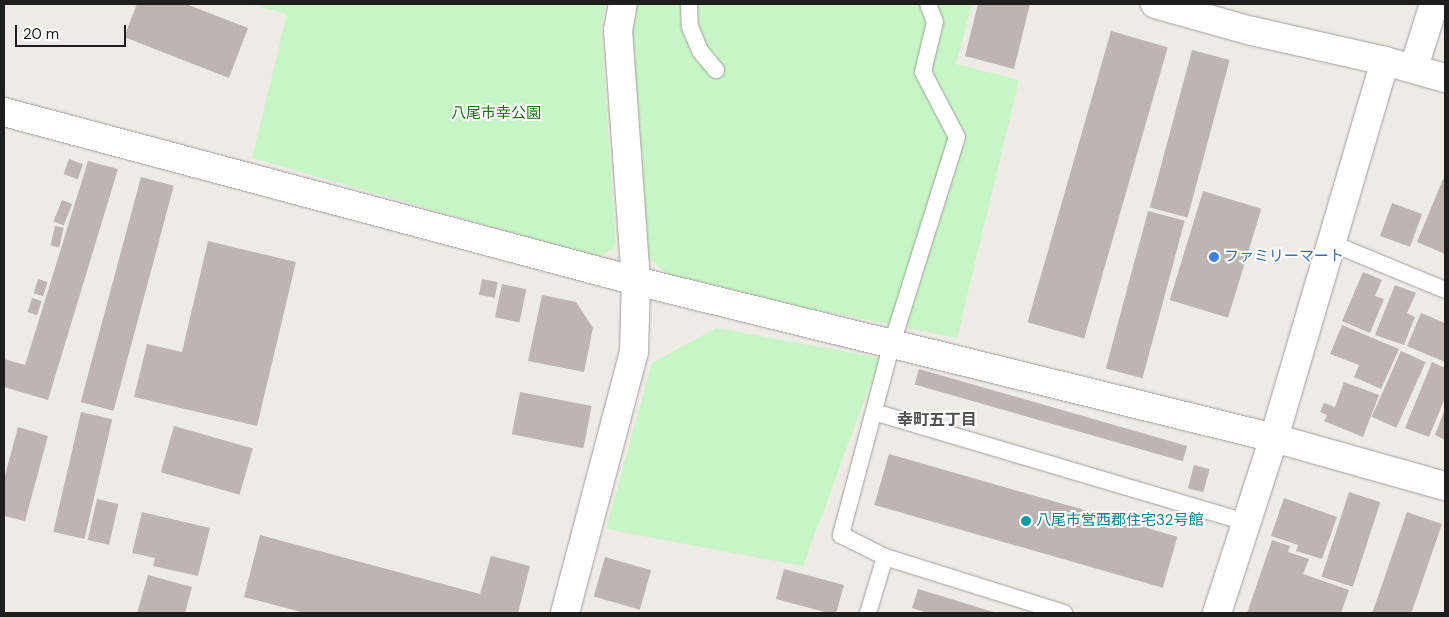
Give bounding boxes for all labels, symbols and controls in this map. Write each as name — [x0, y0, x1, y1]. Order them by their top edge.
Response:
scale bar — [18, 15, 129, 47]
text: 20 m — [23, 24, 59, 44]
park label: 八尾市幸公園 — [451, 105, 541, 123]
place label: ファミリーマート — [1224, 248, 1344, 266]
marker: ファミリーマート — [1208, 251, 1220, 263]
district label: 幸町五丁目 — [897, 410, 977, 430]
place label: 八尾市営西郡住宅32号館 — [1036, 512, 1204, 530]
marker: 八尾市営西郡住宅32号館 — [1020, 515, 1032, 527]

